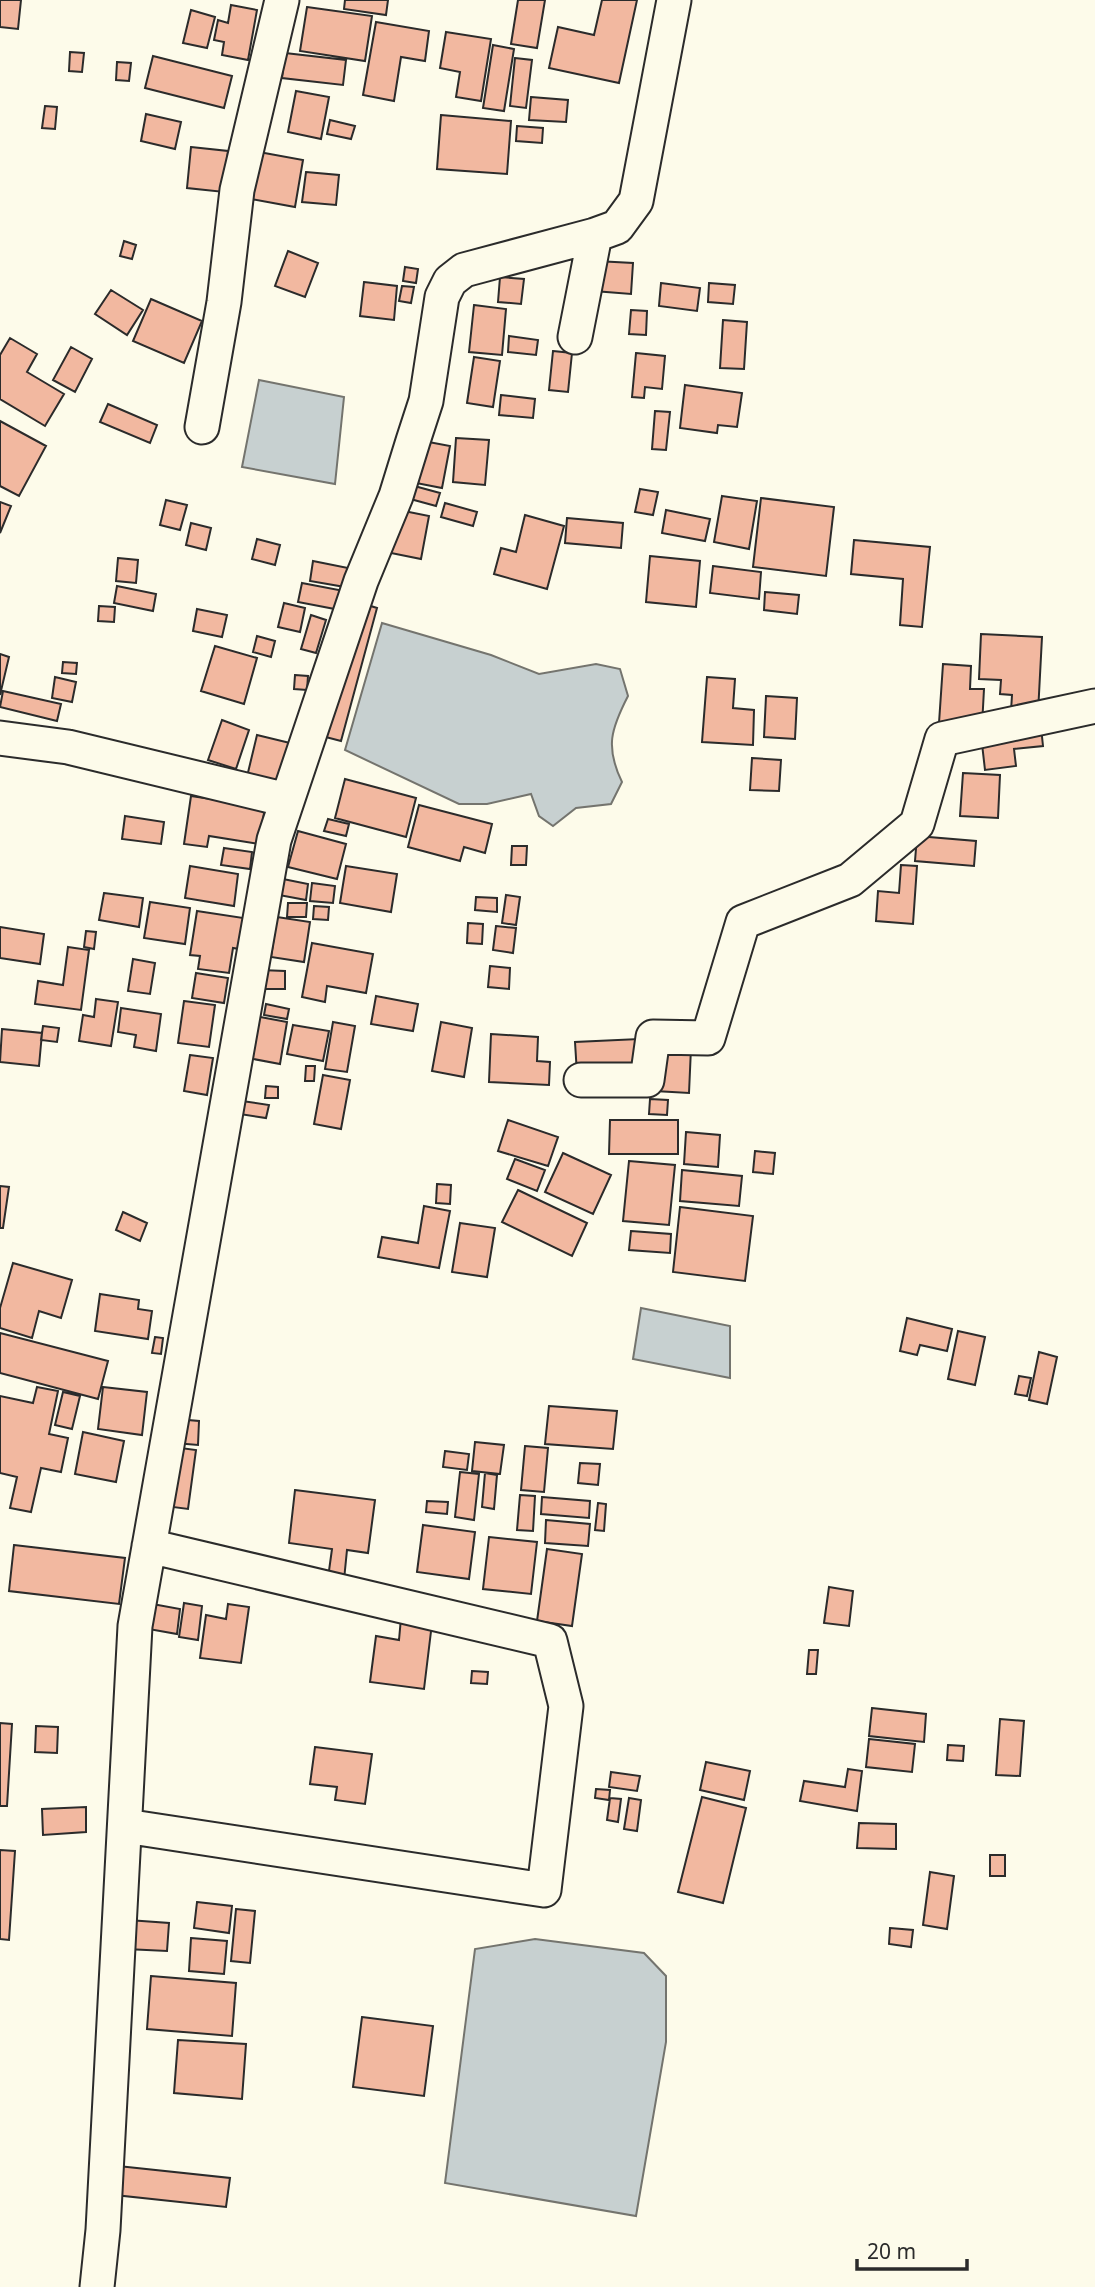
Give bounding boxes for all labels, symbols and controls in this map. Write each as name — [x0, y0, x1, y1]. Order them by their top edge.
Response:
scale bar — [857, 2228, 967, 2272]
text: 20 m — [867, 2237, 916, 2265]

